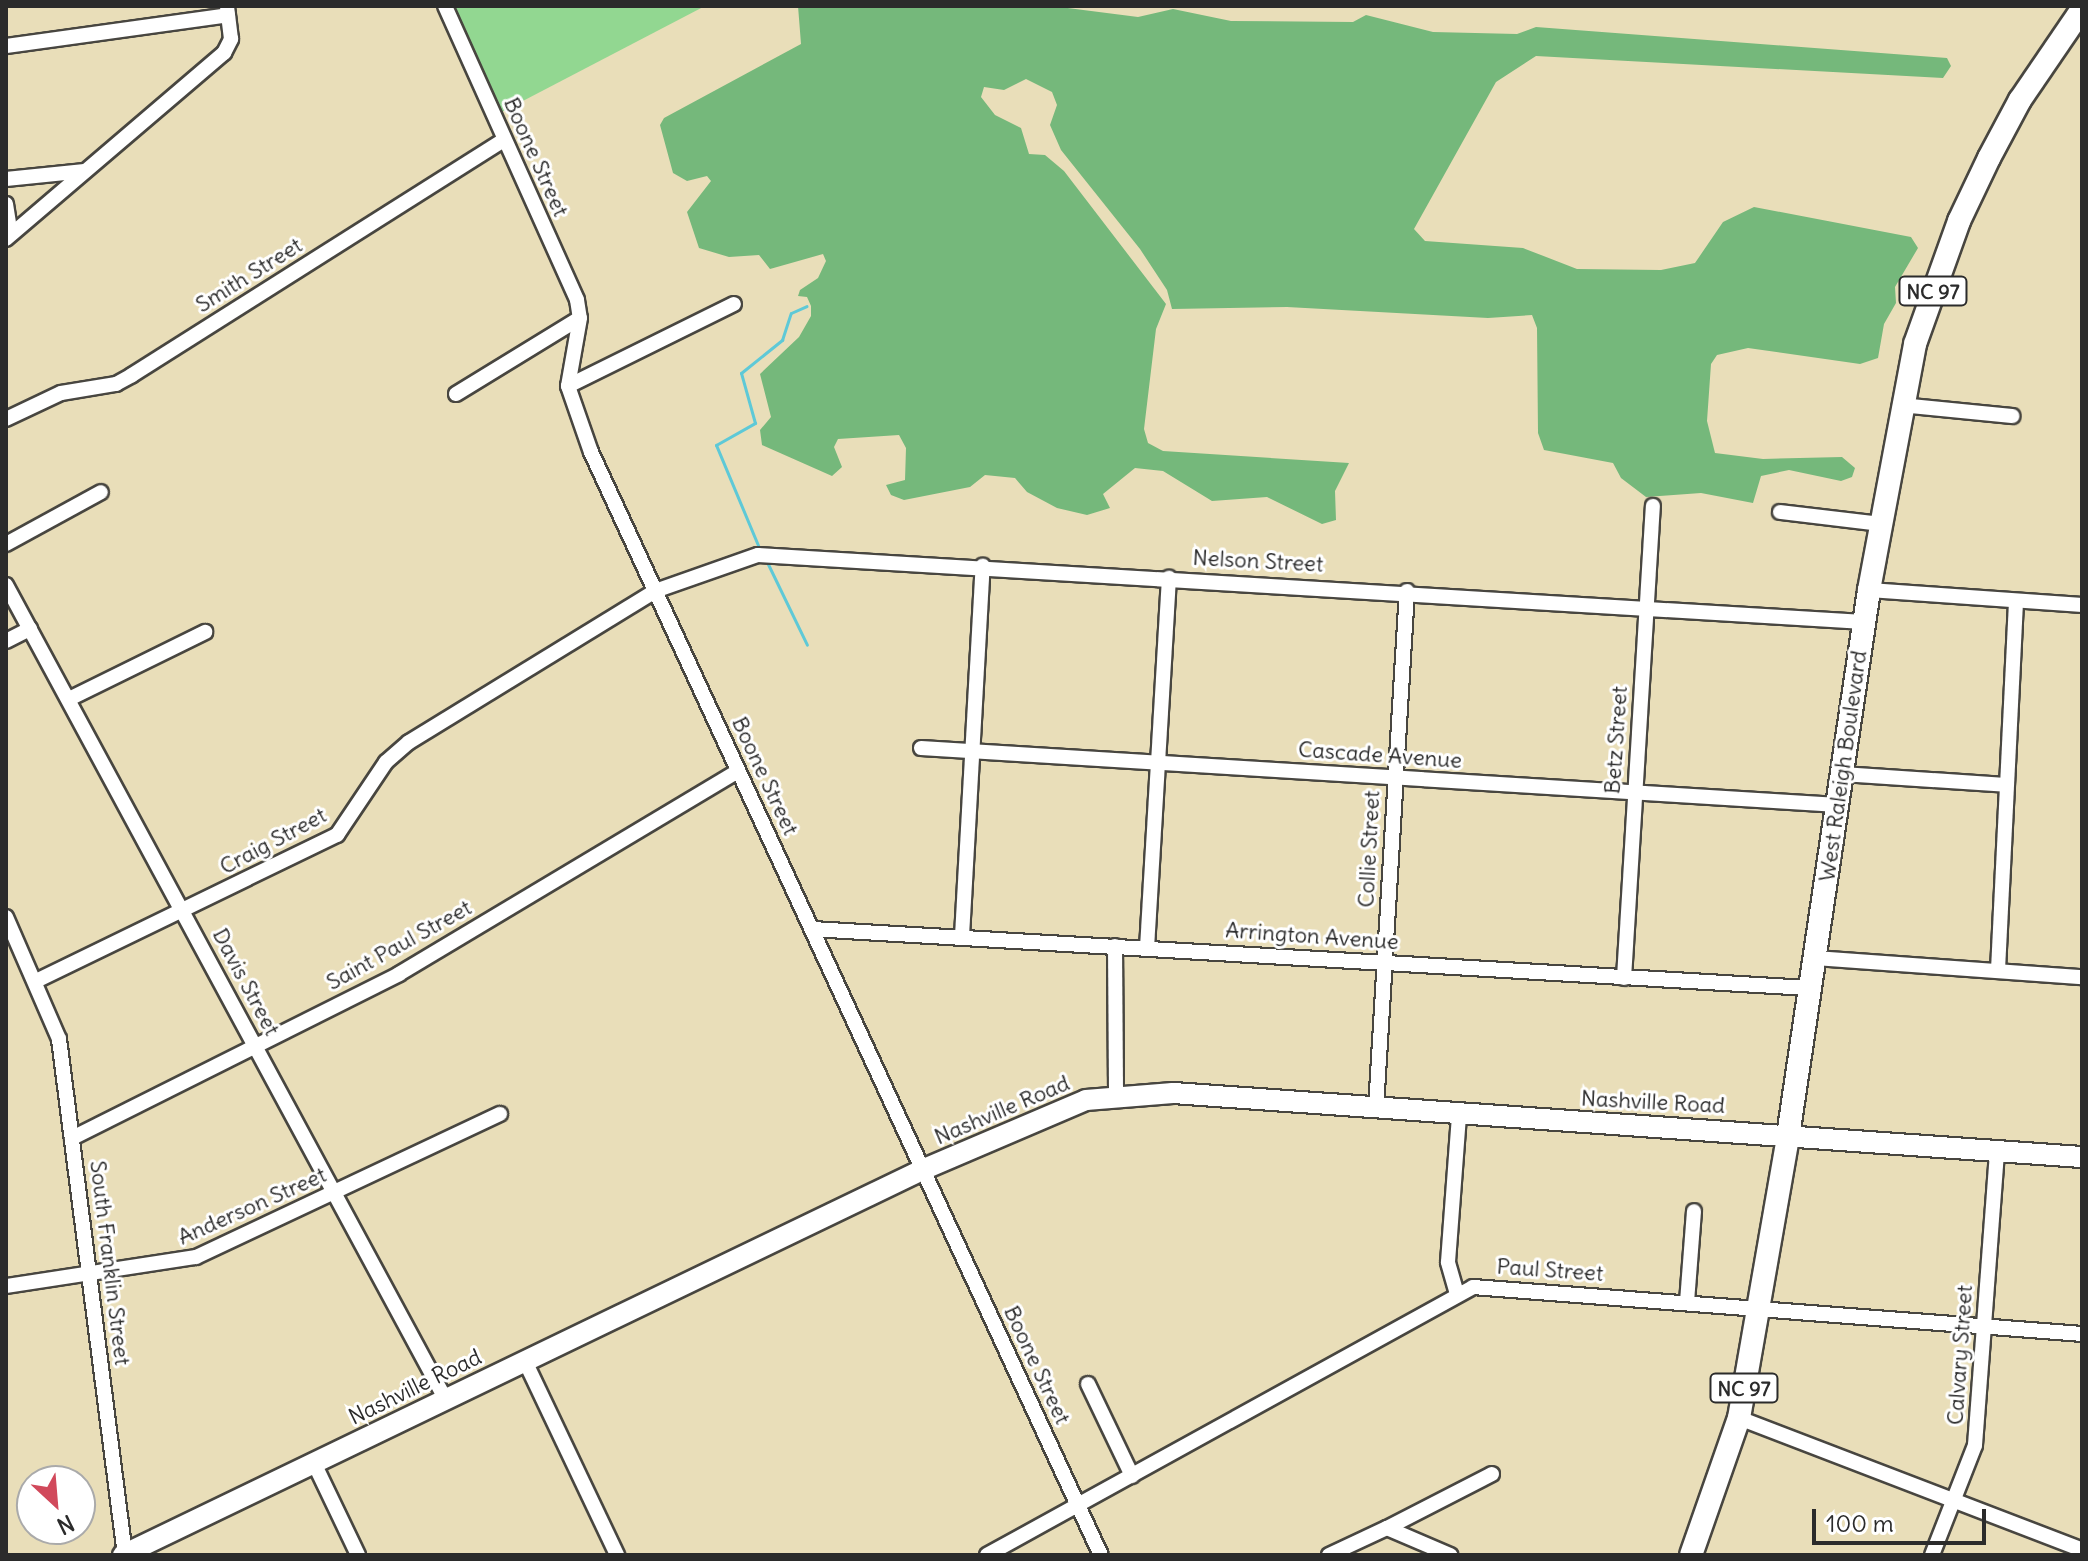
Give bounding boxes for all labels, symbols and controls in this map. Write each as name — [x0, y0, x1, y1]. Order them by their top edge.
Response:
street label: Boone Street — [498, 93, 574, 221]
street label: Smith Street — [191, 232, 307, 318]
road number: NC 97 — [1897, 275, 1969, 307]
street label: Nelson Street — [1192, 544, 1324, 578]
street label: West Raleigh Boulevard — [1814, 649, 1872, 883]
street label: Betz Street — [1599, 685, 1633, 795]
street label: Boone Street — [726, 713, 804, 839]
street label: Cascade Avenue — [1297, 736, 1463, 774]
street label: Collie Street — [1353, 790, 1385, 908]
street label: Craig Street — [215, 802, 331, 880]
street label: Saint Paul Street — [322, 894, 476, 996]
street label: Arrington Avenue — [1225, 917, 1399, 955]
street label: Davis Street — [207, 924, 285, 1040]
street label: Nashville Road — [930, 1070, 1074, 1150]
street label: Nashville Road — [1580, 1085, 1726, 1119]
street label: South Franklin Street — [84, 1159, 136, 1367]
street label: Anderson Street — [174, 1161, 330, 1251]
street label: Paul Street — [1496, 1253, 1604, 1287]
street label: Calvary Street — [1942, 1284, 1978, 1426]
street label: Boone Street — [998, 1302, 1076, 1428]
street label: Nashville Road — [344, 1344, 486, 1430]
road number: NC 97 — [1708, 1372, 1780, 1404]
north arrow — [16, 1465, 96, 1545]
scale bar — [1816, 1493, 1990, 1543]
text: 100 m — [1826, 1508, 1894, 1538]
text: N — [53, 1509, 79, 1541]

